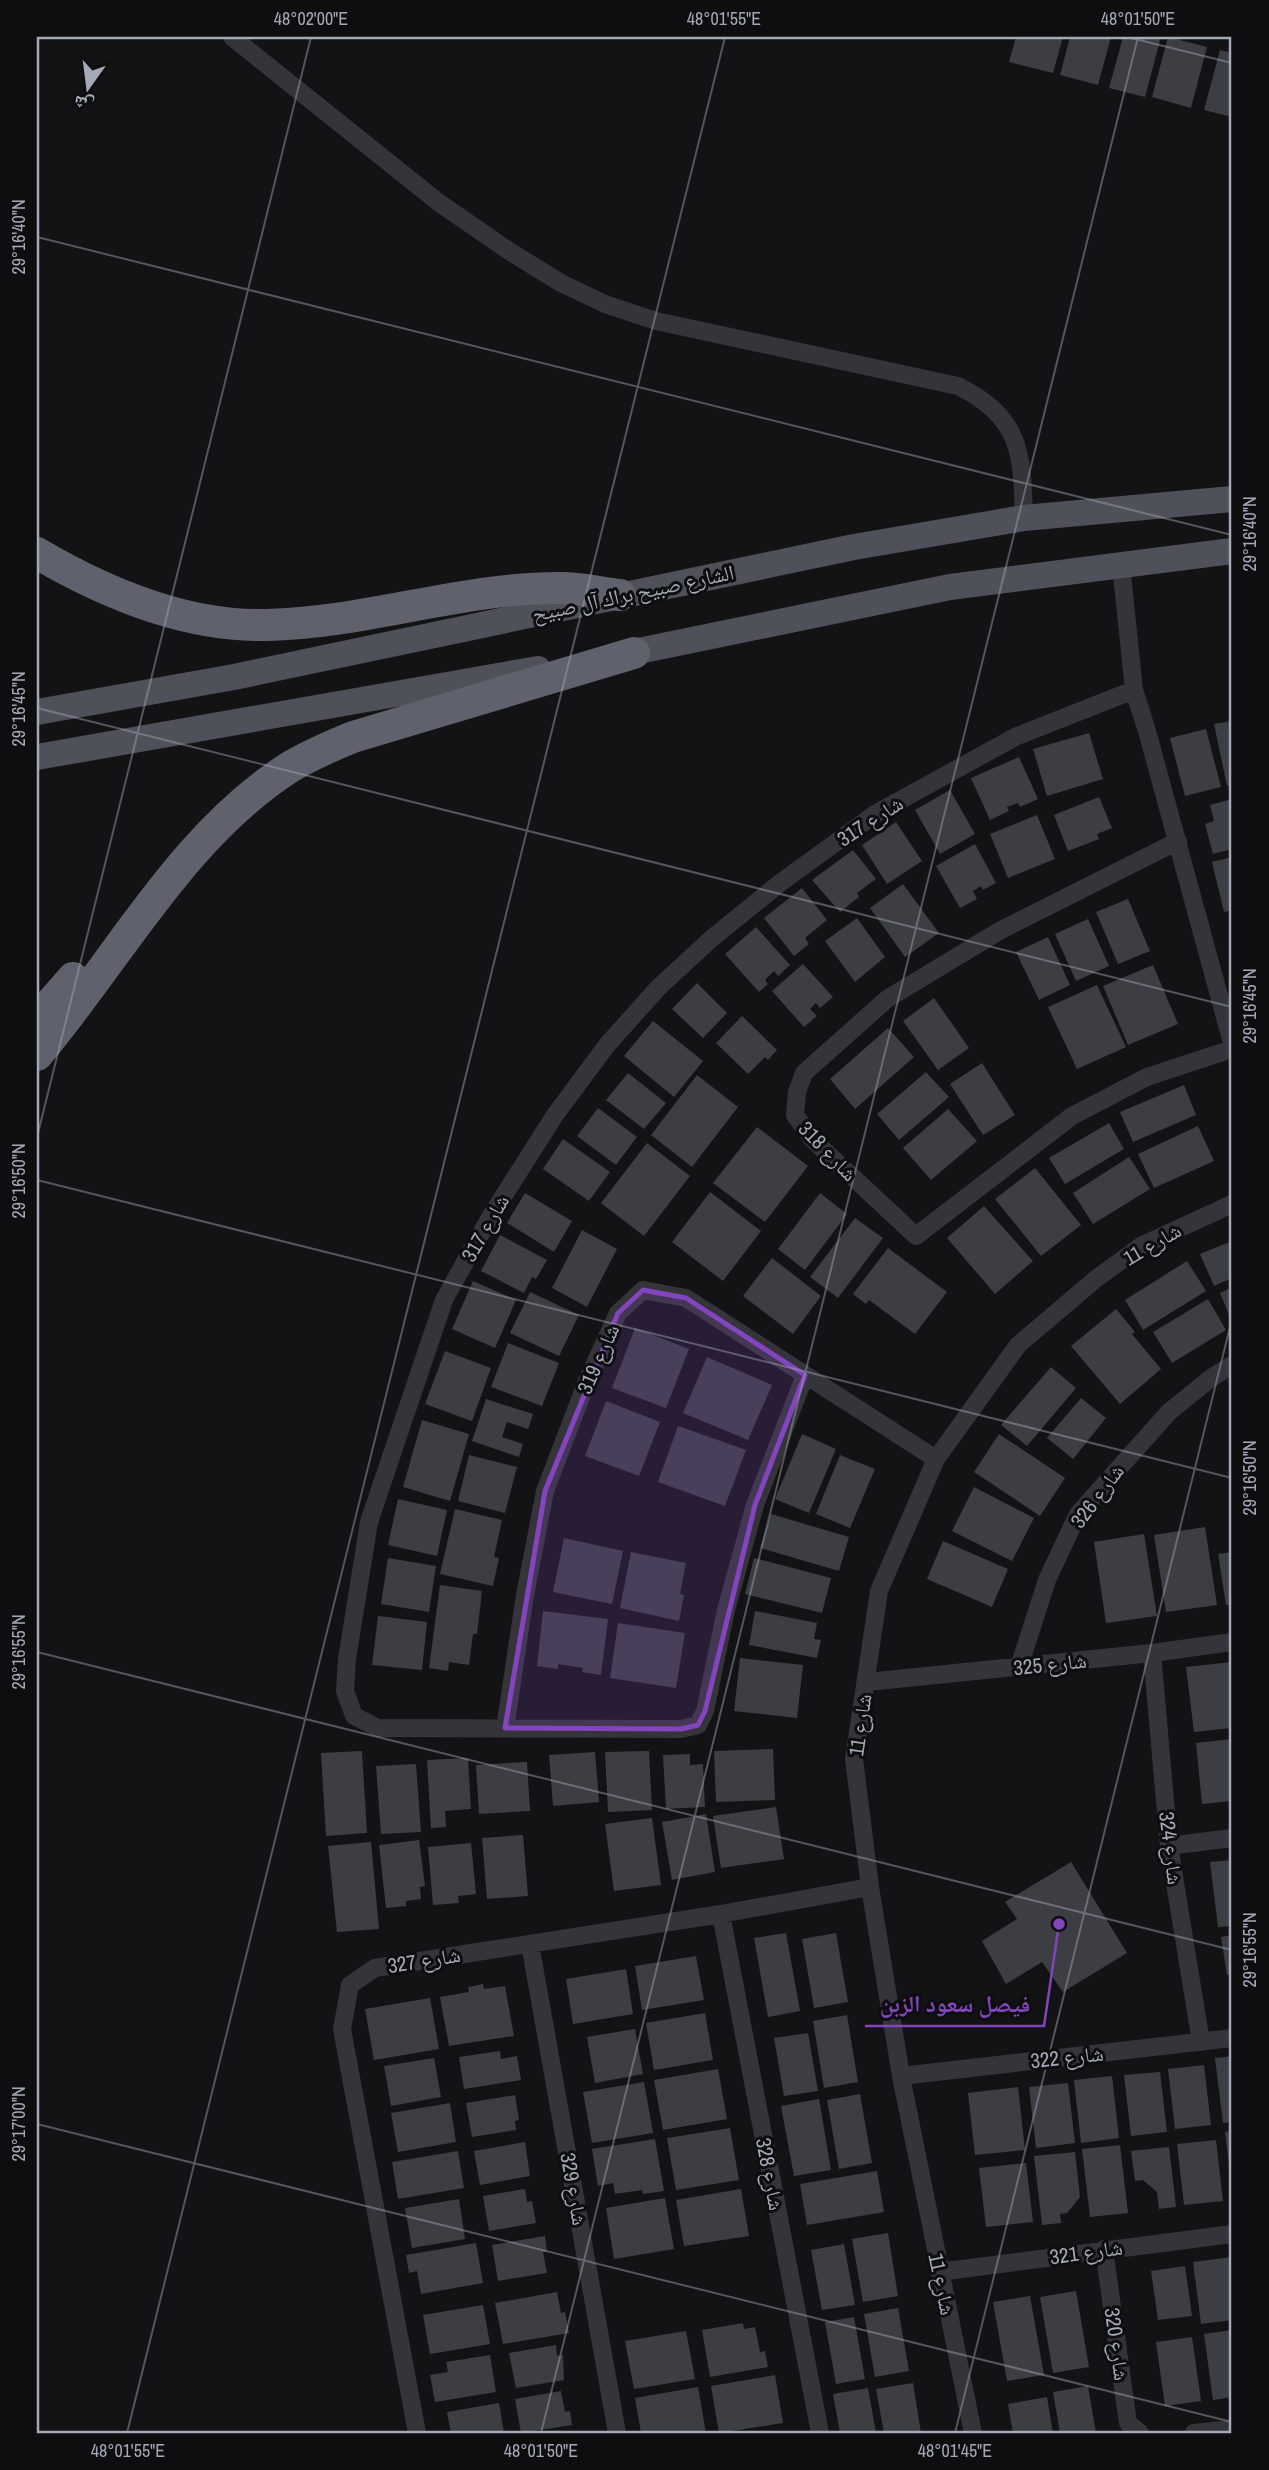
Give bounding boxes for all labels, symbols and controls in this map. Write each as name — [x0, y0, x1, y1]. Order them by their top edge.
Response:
text: 48°02'00"E — [274, 6, 348, 31]
text: 48°01'55"E — [687, 6, 761, 31]
text: 48°01'50"E — [1101, 6, 1175, 31]
north arrow — [52, 52, 122, 122]
text: ش — [71, 89, 97, 120]
text: 29°16'40"N — [6, 199, 31, 275]
text: 29°16'40"N — [1237, 496, 1262, 572]
street label: الشارع صبيح براك آل صبيح — [529, 557, 737, 629]
text: 29°16'45"N — [6, 671, 31, 747]
street label: شارع 317 — [831, 789, 909, 853]
text: 29°16'45"N — [1237, 968, 1262, 1044]
street label: شارع 318 — [792, 1115, 864, 1187]
text: 29°16'50"N — [6, 1143, 31, 1219]
street label: شارع 317 — [454, 1189, 516, 1267]
street label: شارع 11 — [1118, 1216, 1186, 1272]
street label: شارع 319 — [570, 1320, 626, 1398]
text: 29°16'50"N — [1237, 1440, 1262, 1516]
street label: شارع 326 — [1063, 1458, 1131, 1534]
text: 29°16'55"N — [6, 1614, 31, 1690]
street label: شارع 325 — [1012, 1646, 1088, 1682]
street label: شارع 11 — [841, 1692, 879, 1758]
street label: شارع 324 — [1152, 1810, 1190, 1886]
text: 29°16'55"N — [1237, 1912, 1262, 1988]
street label: شارع 327 — [385, 1940, 463, 1980]
callout: فيصل سعود الزبن — [865, 1982, 1044, 2026]
text: فيصل سعود الزبن — [880, 1988, 1030, 2019]
street label: شارع 322 — [1029, 2039, 1105, 2075]
text: 29°17'00"N — [6, 2086, 31, 2162]
street label: شارع 328 — [749, 2135, 791, 2213]
street label: شارع 329 — [553, 2150, 595, 2228]
street label: شارع 321 — [1048, 2233, 1124, 2271]
street label: شارع 11 — [921, 2250, 963, 2318]
street label: شارع 320 — [1098, 2306, 1136, 2382]
text: 48°01'55"E — [91, 2438, 165, 2463]
text: 48°01'50"E — [504, 2438, 578, 2463]
text: 48°01'45"E — [918, 2438, 992, 2463]

